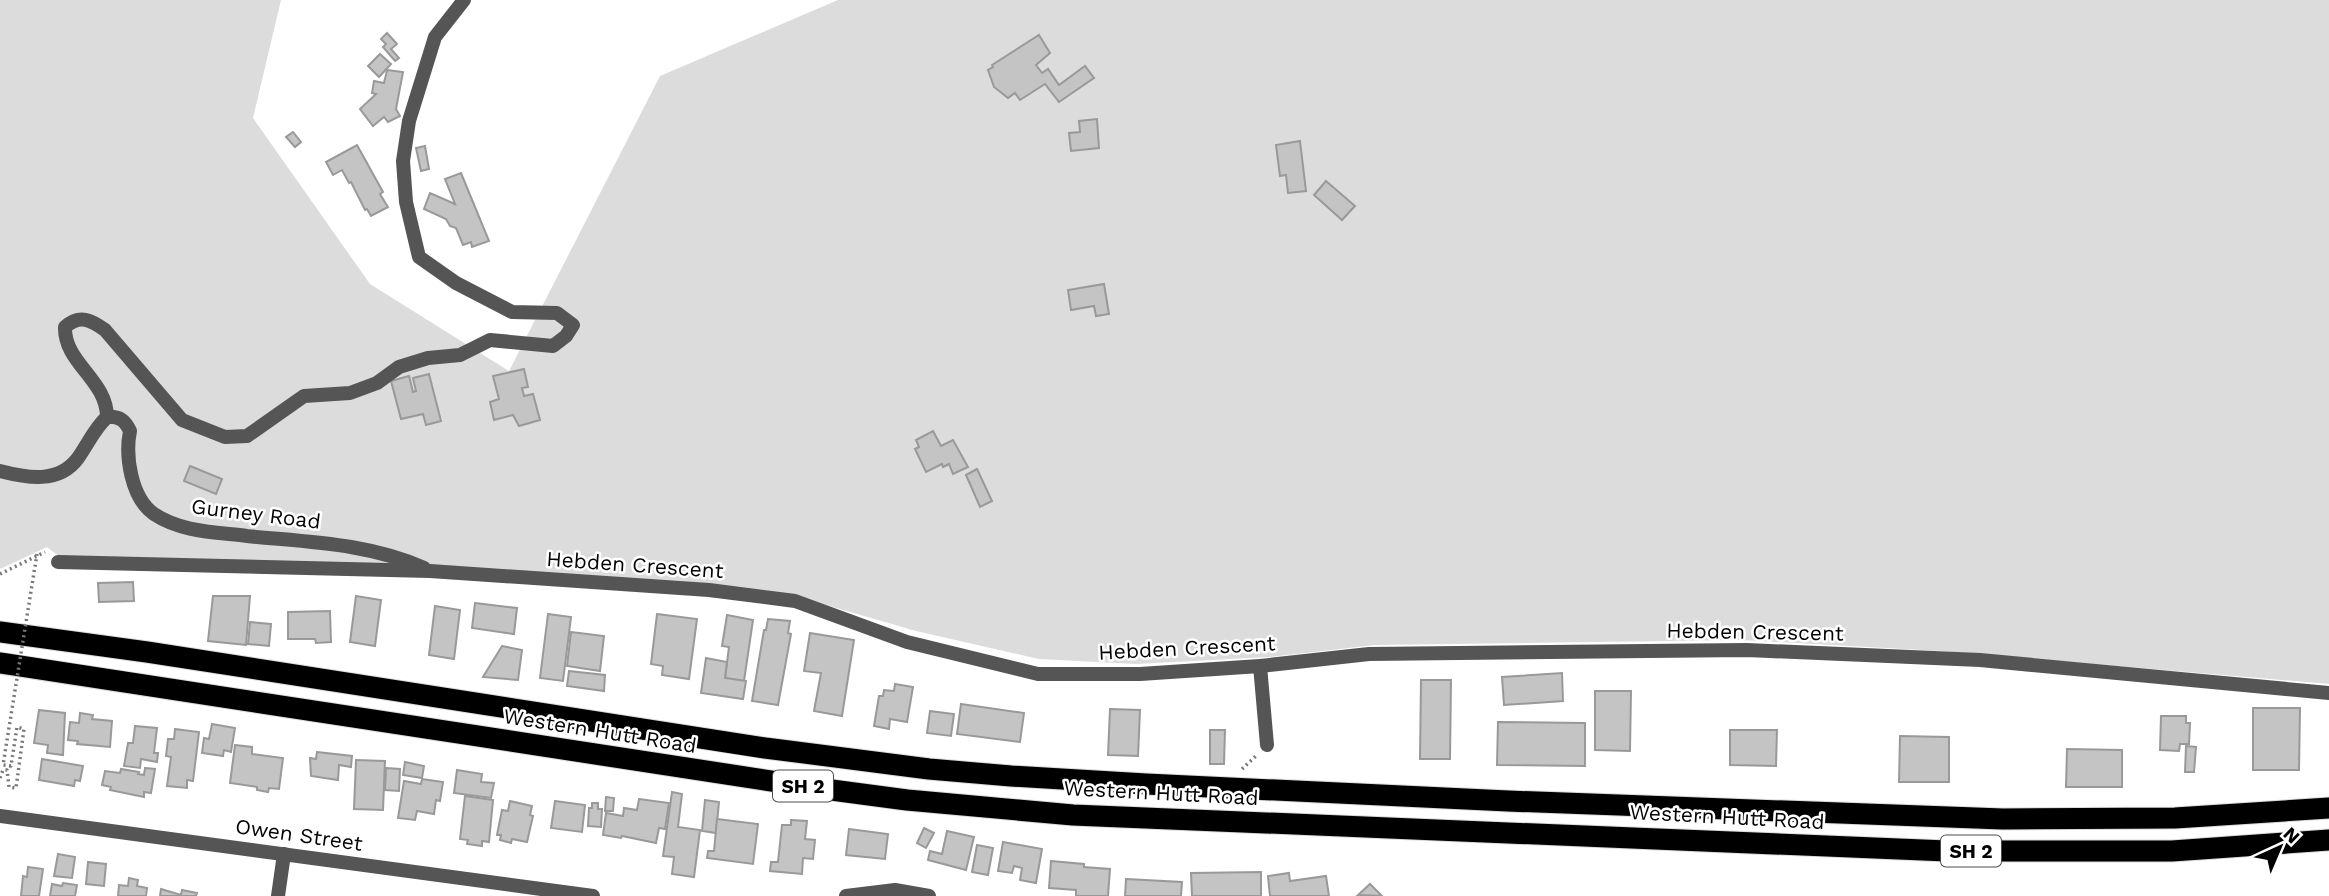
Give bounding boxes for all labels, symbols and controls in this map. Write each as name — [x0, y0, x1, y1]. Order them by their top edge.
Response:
street label: Gurney Road — [190, 493, 322, 534]
street label: Hebden Crescent — [546, 546, 725, 583]
street label: Hebden Crescent — [1666, 617, 1844, 646]
street label: Hebden Crescent — [1098, 630, 1276, 665]
street label: Western Hutt Road — [502, 703, 698, 758]
road number: SH 2 — [773, 771, 833, 802]
street label: Western Hutt Road — [1063, 775, 1259, 810]
street label: Western Hutt Road — [1629, 799, 1825, 834]
north arrow — [2245, 812, 2315, 882]
street label: Owen Street — [234, 813, 364, 856]
text: N — [2278, 822, 2305, 848]
road number: SH 2 — [1941, 836, 2001, 866]

